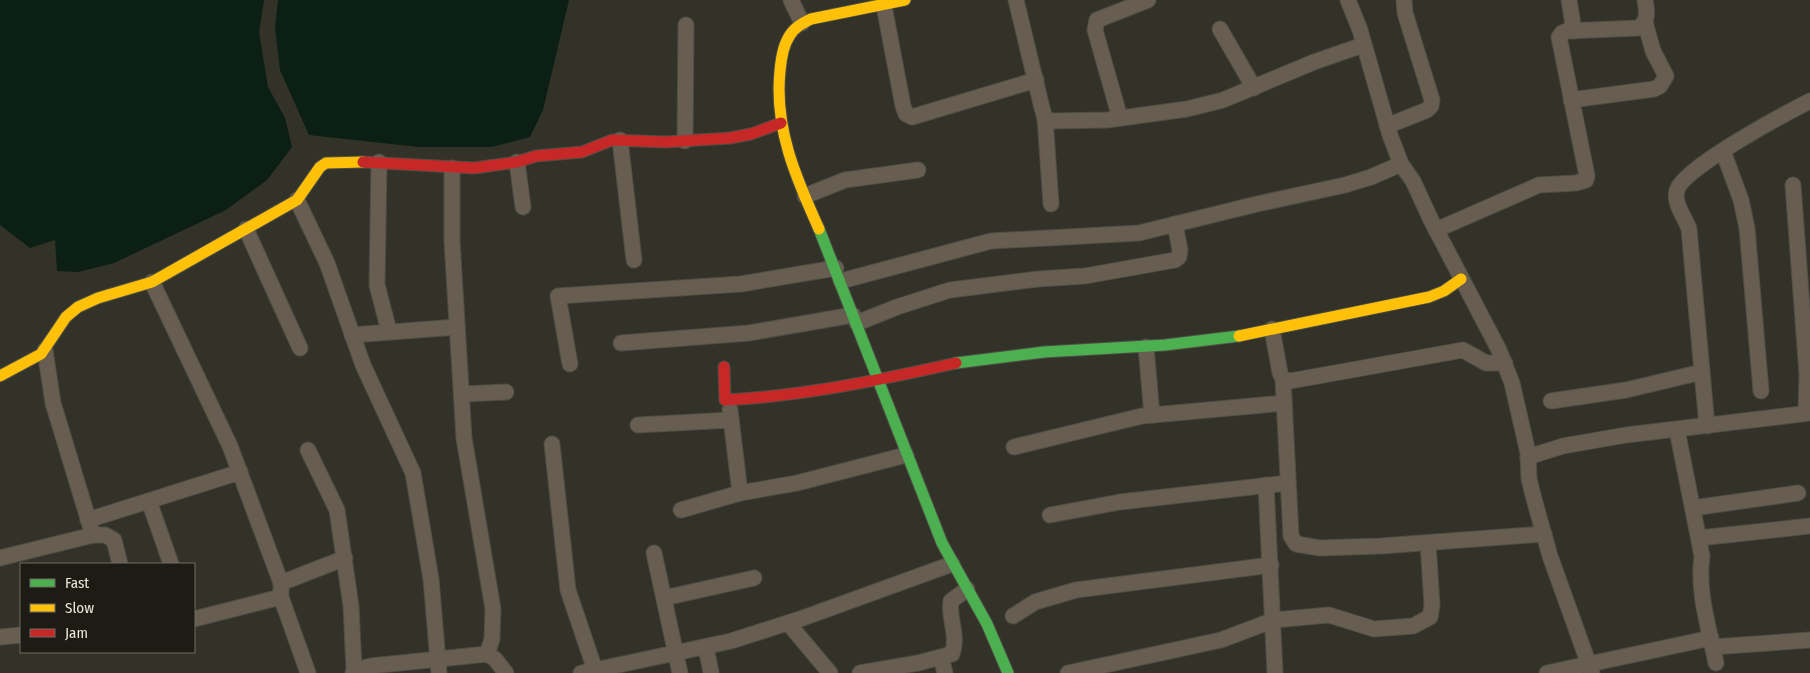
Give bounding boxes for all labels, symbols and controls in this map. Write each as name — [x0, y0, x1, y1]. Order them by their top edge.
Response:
legend — [20, 563, 195, 653]
text: Fast — [65, 574, 89, 592]
text: Slow — [65, 599, 94, 617]
text: Jam — [65, 624, 88, 642]

